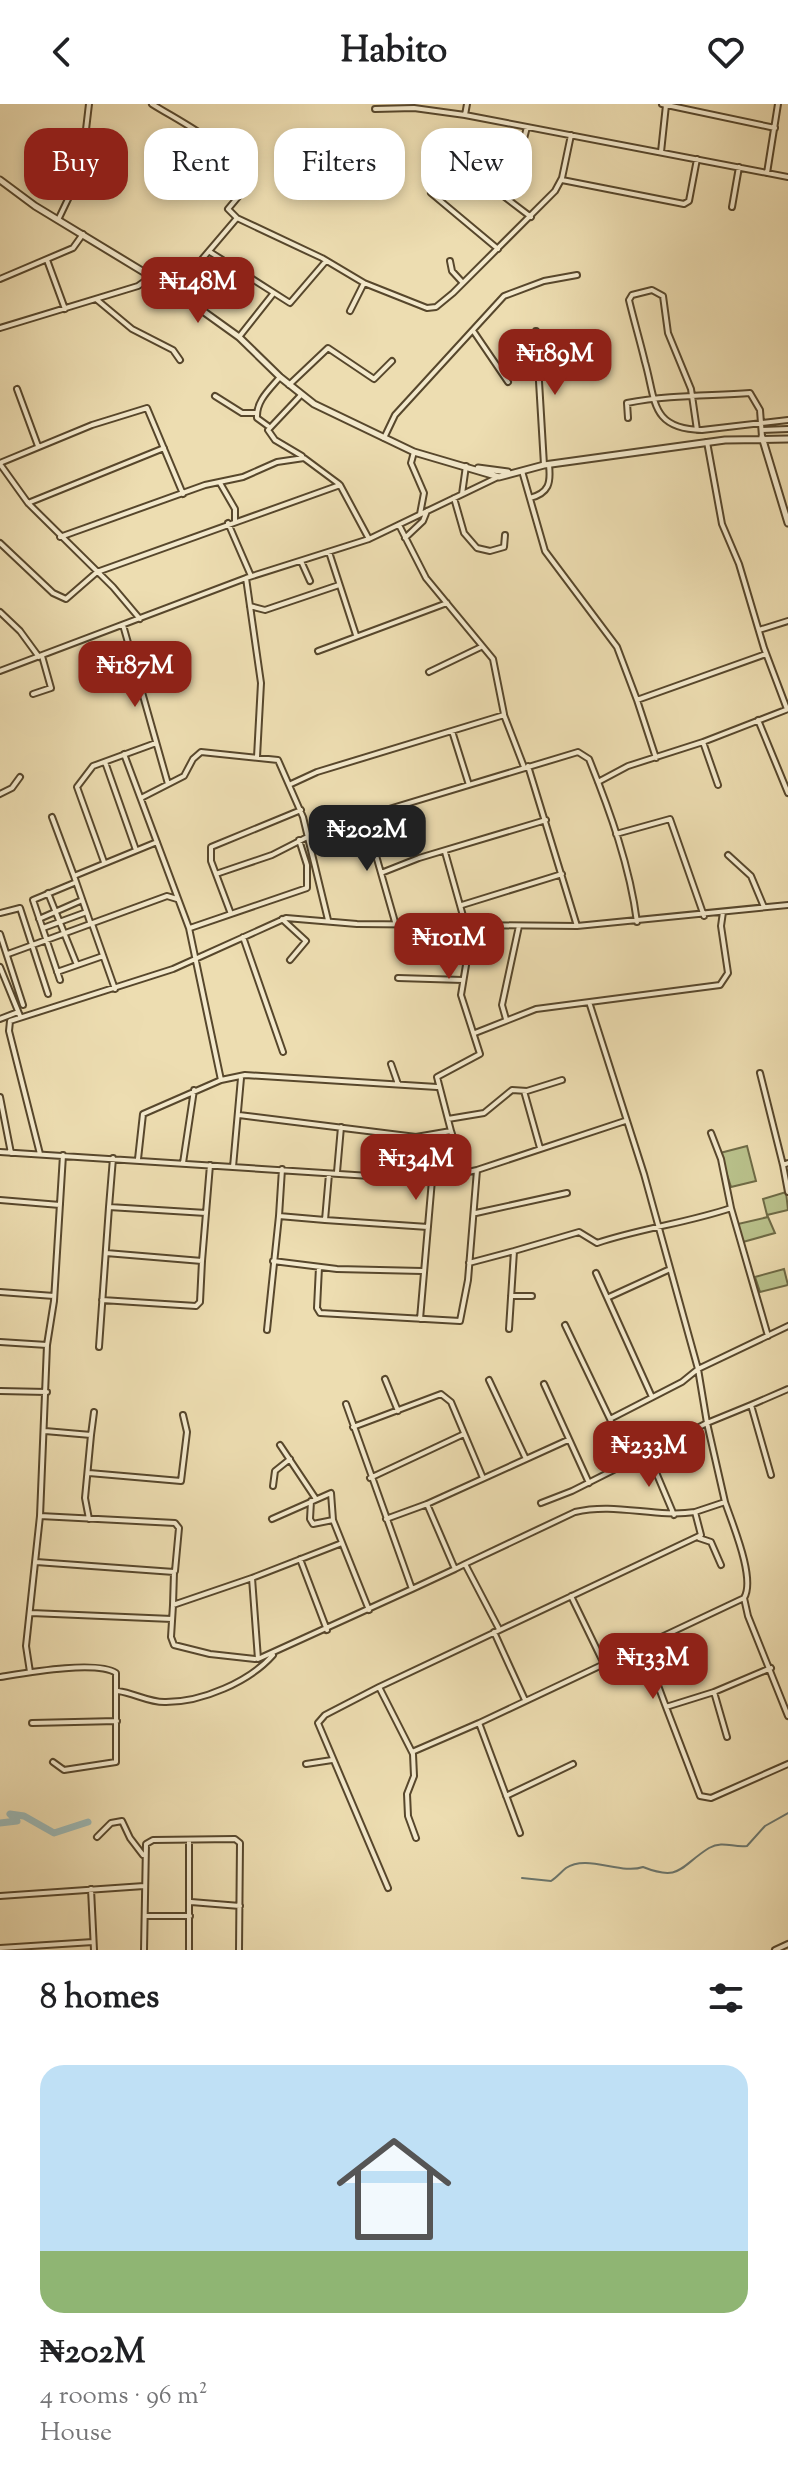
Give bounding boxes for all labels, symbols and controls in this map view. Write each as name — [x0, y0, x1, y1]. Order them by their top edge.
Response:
text: Habito — [341, 26, 447, 78]
icon: back — [40, 30, 84, 74]
icon: heart — [704, 30, 748, 74]
chip: Buy — [24, 128, 128, 200]
chip: Rent — [144, 128, 258, 200]
chip: Filters — [274, 128, 405, 200]
chip: New — [421, 128, 532, 200]
pin: ₦148M — [142, 257, 254, 325]
text: ₦148M — [159, 264, 237, 301]
pin: ₦189M — [499, 329, 611, 397]
text: ₦189M — [516, 336, 594, 373]
pin: ₦187M — [79, 641, 191, 709]
text: ₦187M — [96, 648, 174, 685]
pin: ₦202M — [311, 805, 423, 873]
text: ₦202M — [327, 812, 407, 849]
pin: ₦101M — [393, 913, 505, 981]
text: ₦101M — [412, 920, 486, 957]
pin: ₦134M — [360, 1134, 472, 1202]
text: ₦134M — [378, 1141, 454, 1178]
pin: ₦233M — [593, 1421, 705, 1489]
text: ₦233M — [611, 1428, 687, 1465]
pin: ₦133M — [597, 1633, 709, 1701]
text: ₦133M — [617, 1640, 689, 1677]
text: 8 homes — [40, 1974, 159, 2023]
icon: filters — [704, 1976, 748, 2020]
icon: home — [322, 2117, 466, 2261]
text: ₦202M — [40, 2329, 145, 2378]
text: 4 rooms · 96 m² — [40, 2378, 208, 2415]
text: House — [40, 2415, 112, 2452]

